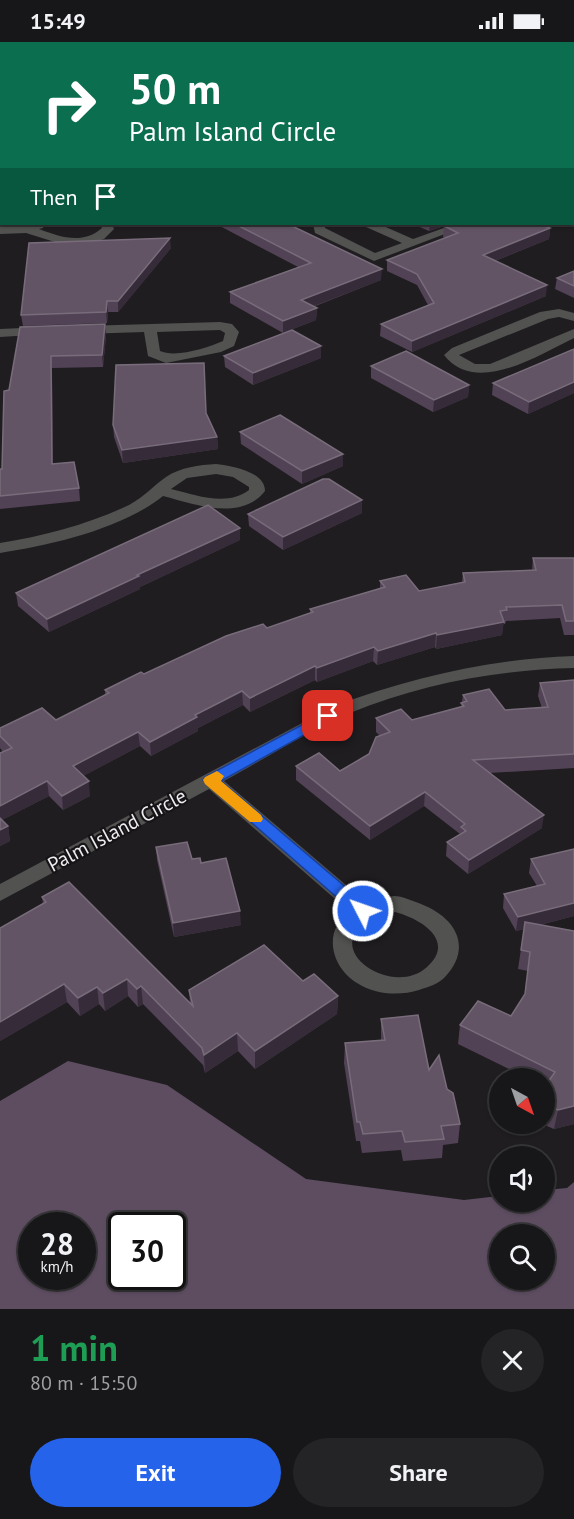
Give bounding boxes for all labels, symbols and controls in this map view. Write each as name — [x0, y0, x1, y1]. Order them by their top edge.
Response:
text: 15:49 — [30, 7, 86, 35]
text: 50 m — [129, 61, 221, 116]
icon: right — [30, 66, 108, 144]
text: Palm Island Circle — [129, 114, 336, 148]
icon: arrive — [89, 180, 122, 213]
text: Then — [30, 183, 77, 211]
pin — [302, 690, 353, 741]
icon: arrive — [311, 699, 344, 732]
street label: Palm Island Circle — [43, 782, 191, 878]
position arrow — [331, 879, 395, 943]
north arrow — [489, 1068, 555, 1134]
map controls — [489, 1068, 555, 1290]
button: sound — [489, 1146, 555, 1212]
speed limit sign: 30 — [108, 1212, 186, 1290]
text: 28 — [40, 1224, 74, 1263]
button: search — [489, 1224, 555, 1290]
text: km/h — [41, 1257, 73, 1276]
text: 1 min — [30, 1324, 118, 1371]
button: close — [481, 1329, 544, 1392]
text: 80 m · 15:50 — [30, 1370, 137, 1396]
button: Exit — [30, 1438, 281, 1507]
button: Share — [293, 1438, 544, 1507]

